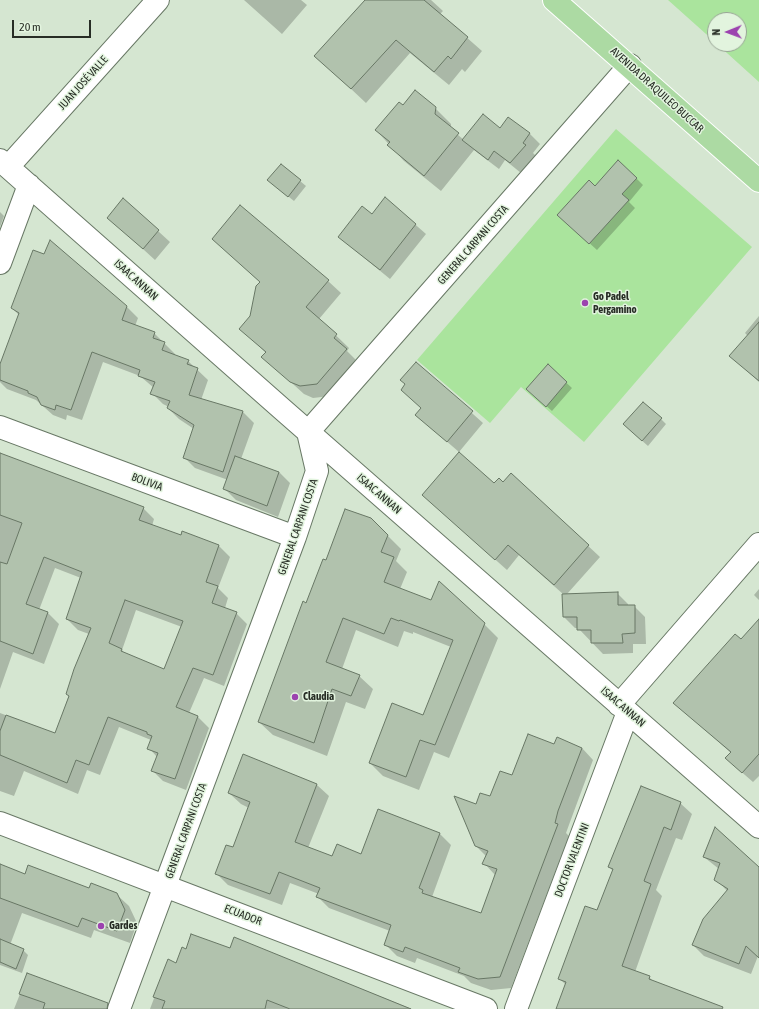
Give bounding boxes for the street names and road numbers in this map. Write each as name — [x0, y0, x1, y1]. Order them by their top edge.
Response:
street label: AVENIDA DR AQUILEO BUCCAR — [608, 45, 706, 135]
street label: JUAN JOSÉ VALLE — [55, 53, 111, 113]
street label: GENERAL CARPANI COSTA — [435, 203, 511, 287]
street label: ISAAC ANNAN — [111, 257, 161, 303]
street label: BOLIVIA — [130, 470, 164, 494]
street label: ISAAC ANNAN — [354, 471, 404, 517]
street label: GENERAL CARPANI COSTA — [275, 477, 321, 577]
street label: ISAAC ANNAN — [598, 684, 648, 730]
street label: GENERAL CARPANI COSTA — [163, 781, 209, 881]
street label: DOCTOR VALENTINI — [552, 821, 592, 899]
street label: ECUADOR — [222, 902, 264, 928]

